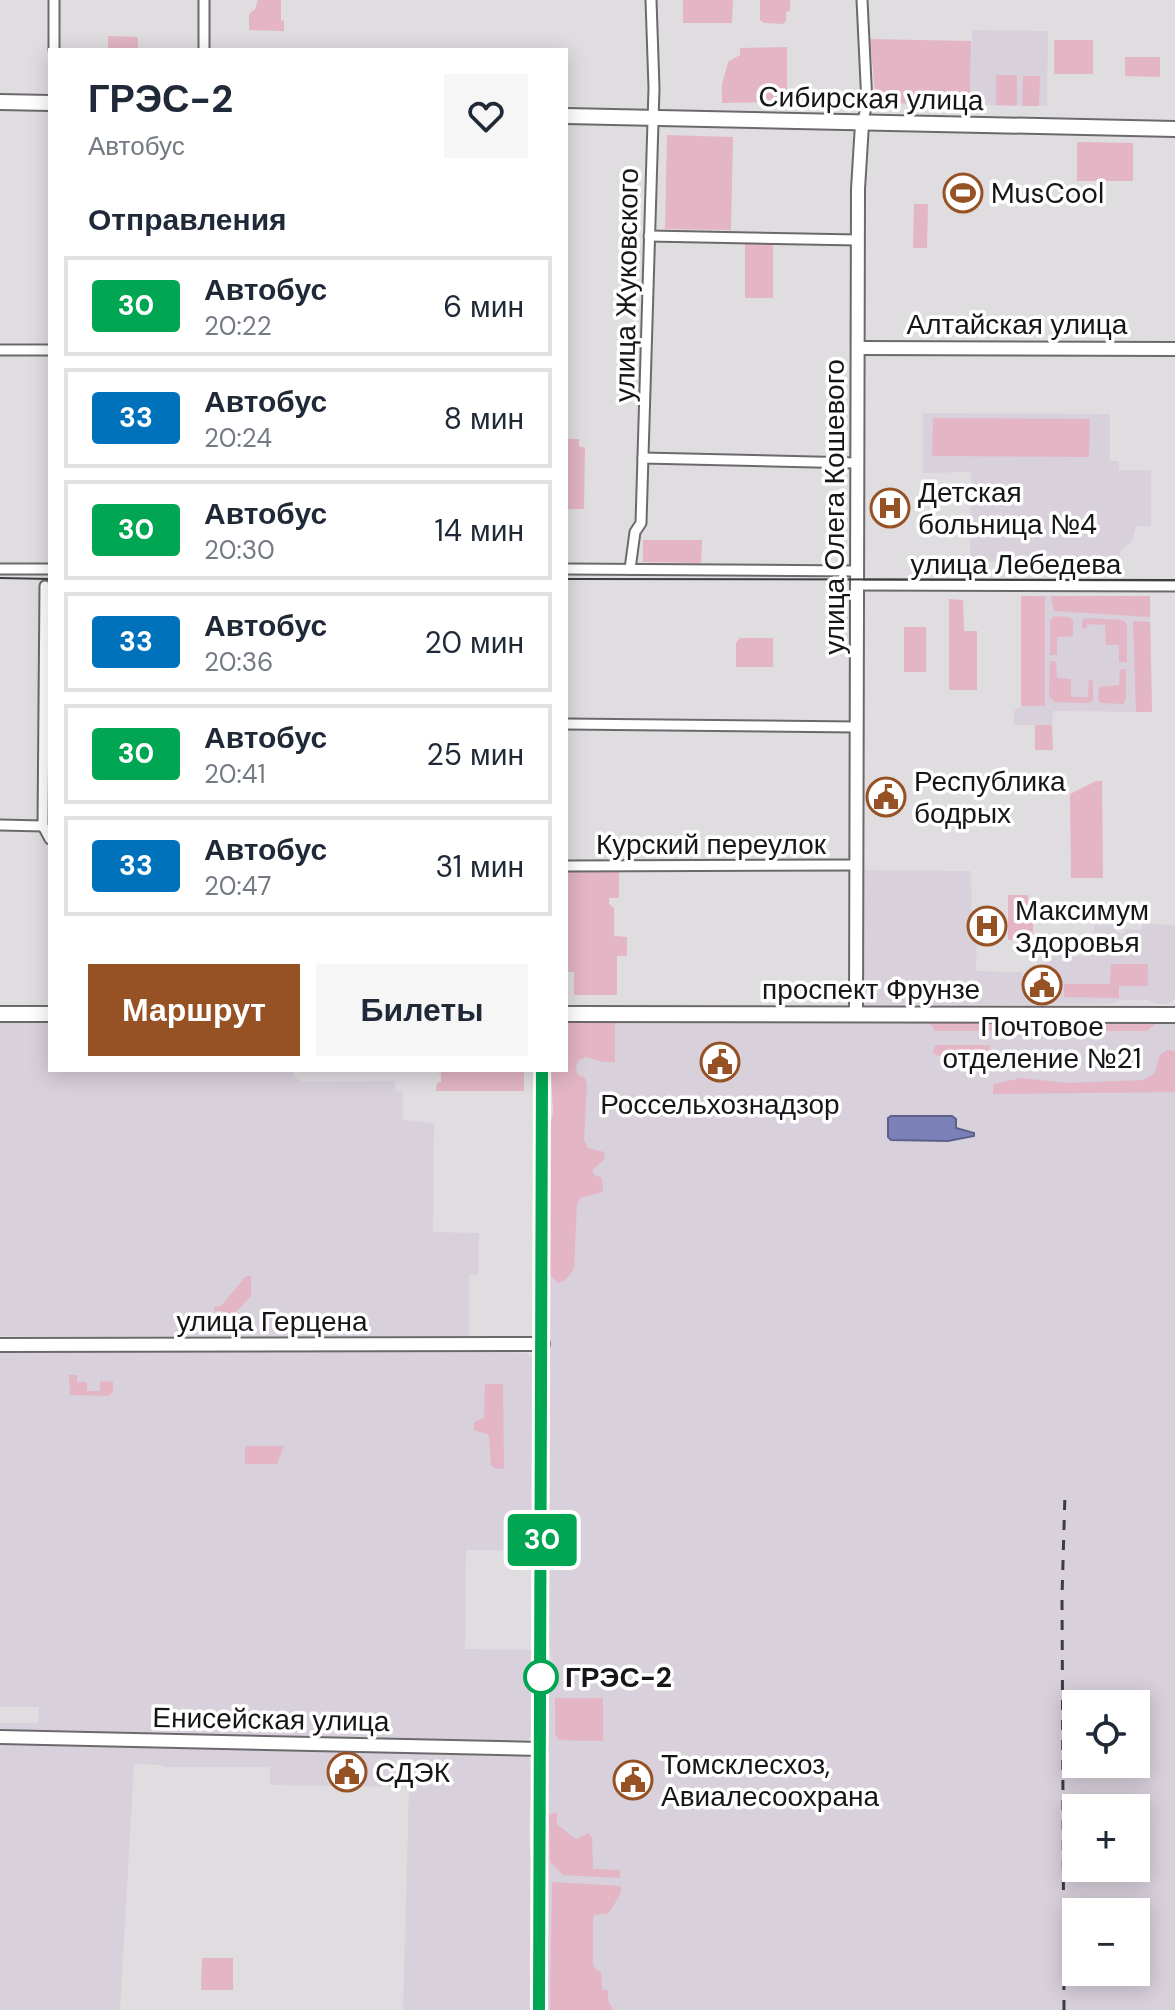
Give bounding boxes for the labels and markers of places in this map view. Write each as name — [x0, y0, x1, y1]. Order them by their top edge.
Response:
sports icon: MusCool — [942, 172, 984, 214]
place label: MusCool — [991, 175, 1104, 212]
place label: Детская больница №4 — [918, 474, 1097, 543]
hospital icon: Детская больница №4 — [869, 487, 911, 529]
place label: Республика бодрых — [914, 763, 1066, 832]
public building icon: Республика бодрых — [865, 776, 907, 818]
place label: Максимум Здоровья — [1015, 892, 1149, 961]
hospital icon: Максимум Здоровья — [966, 905, 1008, 947]
public building icon: Почтовое отделение №21 — [1021, 964, 1063, 1006]
place label: Почтовое отделение №21 — [943, 1008, 1141, 1077]
public building icon: Россельхознадзор — [699, 1041, 741, 1083]
place label: Россельхознадзор — [600, 1086, 840, 1123]
place label: ГРЭС-2 — [565, 1659, 672, 1696]
marker: ГРЭС-2 — [524, 1660, 558, 1694]
place label: Томсклесхоз, Авиалесоохрана — [661, 1746, 879, 1815]
public building icon: СДЭК — [326, 1751, 368, 1793]
place label: СДЭК — [375, 1754, 451, 1791]
public building icon: Томсклесхоз, Авиалесоохрана — [612, 1759, 654, 1801]

